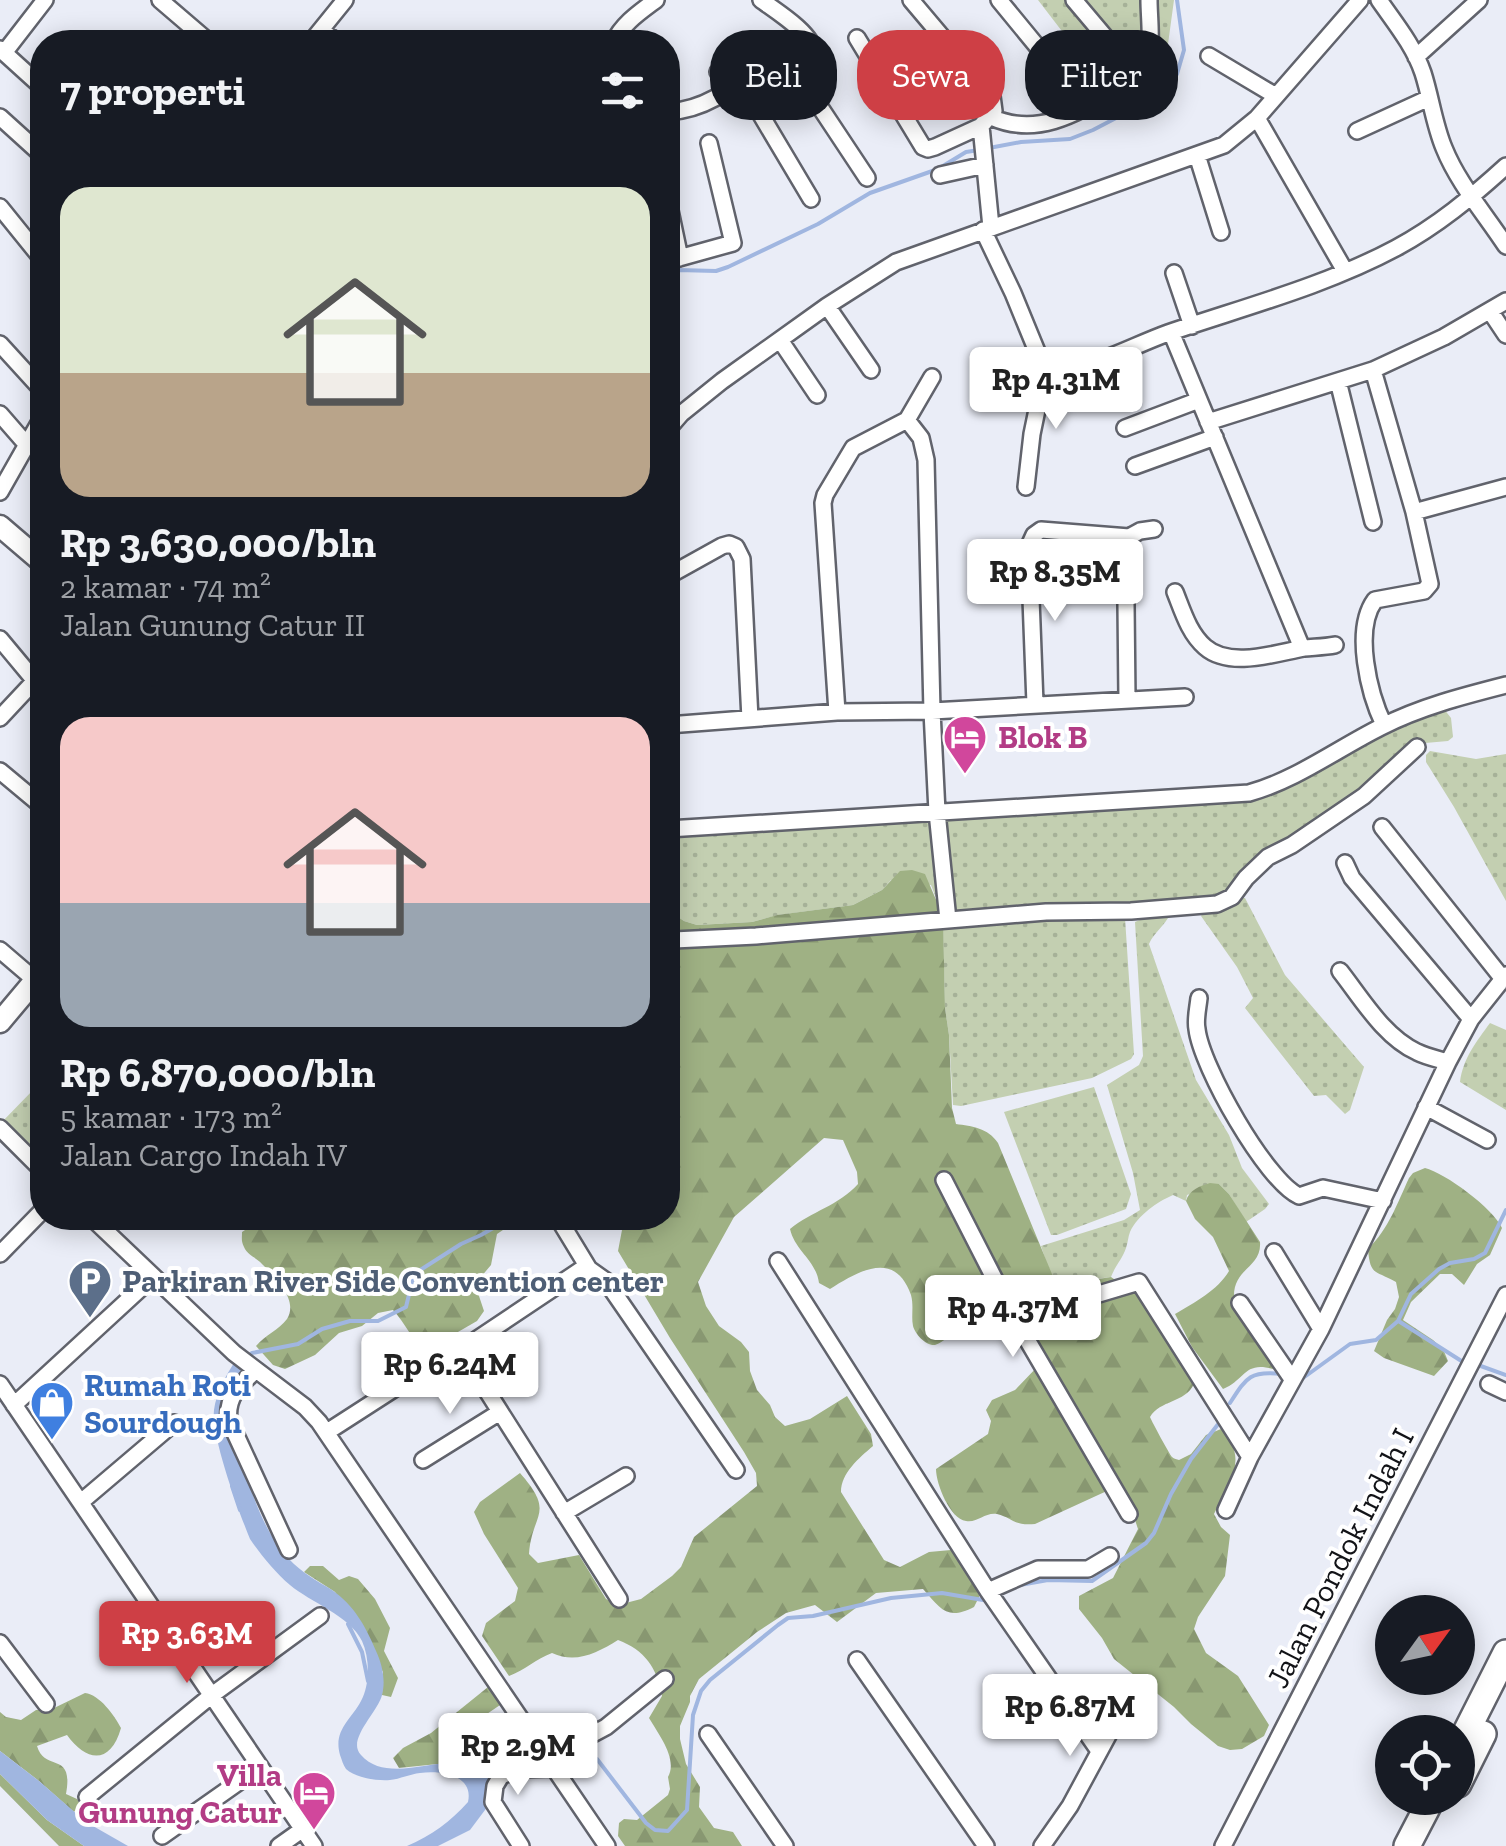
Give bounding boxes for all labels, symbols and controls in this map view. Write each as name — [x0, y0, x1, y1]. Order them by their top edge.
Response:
chip: Beli — [710, 30, 837, 120]
chip: Sewa — [857, 30, 1005, 120]
chip: Filter — [1025, 30, 1178, 120]
icon: filters — [595, 63, 650, 118]
text: 7 properti — [60, 65, 245, 116]
icon: home — [265, 252, 445, 432]
pin: Rp 4.31M — [953, 347, 1159, 432]
text: Rp 4.31M — [992, 360, 1121, 398]
text: Rp 3,630,000/bln — [60, 517, 376, 568]
pin: Rp 8.35M — [952, 539, 1158, 624]
text: Rp 8.35M — [989, 552, 1121, 590]
text: 2 kamar · 74 m² — [60, 568, 271, 606]
text: Jalan Gunung Catur II — [60, 606, 365, 644]
hotel icon: Blok B — [942, 714, 988, 775]
place label: Blok B — [998, 718, 1087, 756]
icon: home — [265, 782, 445, 962]
text: Rp 6,870,000/bln — [60, 1047, 375, 1098]
text: 5 kamar · 173 m² — [60, 1098, 282, 1136]
text: Jalan Cargo Indah IV — [60, 1136, 347, 1174]
parking icon: Parkiran River Side Convention center — [67, 1258, 113, 1319]
place label: Parkiran River Side Convention center — [122, 1262, 664, 1300]
pin: Rp 4.37M — [910, 1275, 1116, 1360]
text: Rp 4.37M — [947, 1288, 1079, 1326]
pin: Rp 6.24M — [347, 1332, 553, 1417]
text: Rp 6.24M — [383, 1345, 517, 1383]
place label: Rumah Roti Sourdough — [84, 1366, 251, 1441]
shop icon: Rumah Roti Sourdough — [29, 1380, 75, 1441]
street label: Jalan Pondok Indah I — [1258, 1422, 1422, 1694]
north arrow — [1375, 1595, 1475, 1695]
map controls — [1375, 1595, 1475, 1815]
pin: Rp 3.63M — [84, 1601, 290, 1686]
text: Rp 3.63M — [121, 1614, 253, 1652]
pin: Rp 6.87M — [967, 1674, 1173, 1759]
text: Rp 6.87M — [1004, 1687, 1136, 1725]
pin: Rp 2.9M — [426, 1713, 610, 1798]
button: locate — [1375, 1715, 1475, 1815]
text: Rp 2.9M — [460, 1726, 576, 1764]
place label: Villa Gunung Catur — [78, 1756, 282, 1831]
hotel icon: Villa Gunung Catur — [291, 1770, 337, 1831]

